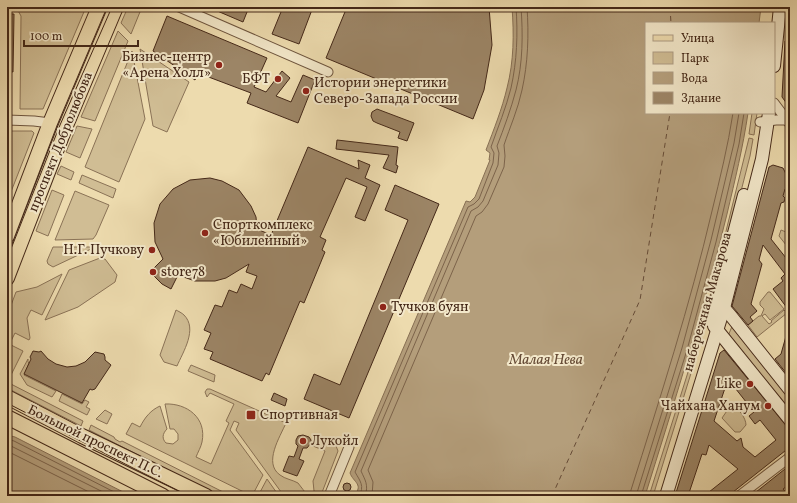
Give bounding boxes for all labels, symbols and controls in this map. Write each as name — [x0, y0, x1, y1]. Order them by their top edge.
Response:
scale bar — [24, 22, 138, 48]
legend — [645, 22, 775, 114]
text: 100 m — [30, 29, 63, 45]
text: Улица — [681, 31, 714, 47]
place label: Бизнес-центр «Арена Холл» — [122, 48, 211, 83]
text: Парк — [681, 51, 709, 67]
marker: Бизнес-центр «Арена Холл» — [214, 60, 224, 70]
street label: проспект Добролюбова — [24, 69, 98, 215]
place label: БФТ — [242, 70, 270, 89]
text: Вода — [681, 71, 708, 87]
marker: БФТ — [273, 74, 283, 84]
place label: Истории энергетики Северо-Запада России — [314, 74, 458, 109]
marker: Истории энергетики Северо-Запада России — [301, 86, 311, 96]
text: Здание — [681, 91, 721, 107]
place label: Спорткомплекс «Юбилейный» — [213, 216, 313, 251]
marker: Спорткомплекс «Юбилейный» — [200, 228, 210, 238]
street label: набережная Макарова — [679, 230, 737, 374]
place label: Н.Г. Пучкову — [63, 241, 144, 260]
marker: Н.Г. Пучкову — [147, 245, 157, 255]
place label: store78 — [161, 263, 205, 282]
marker: store78 — [148, 267, 158, 277]
place label: Тучков буян — [391, 298, 469, 317]
marker: Тучков буян — [378, 302, 388, 312]
water label: Малая Нева — [508, 350, 583, 371]
place label: Like — [716, 375, 742, 394]
marker: Like — [745, 379, 755, 389]
place label: Чайхана Ханум — [661, 397, 760, 416]
street label: Большой проспект П.С. — [24, 401, 166, 483]
marker: Чайхана Ханум — [763, 401, 773, 411]
place label: Спортивная — [260, 406, 338, 425]
marker: Спортивная — [245, 409, 257, 421]
place label: Лукойл — [311, 432, 359, 451]
marker: Лукойл — [298, 436, 308, 446]

